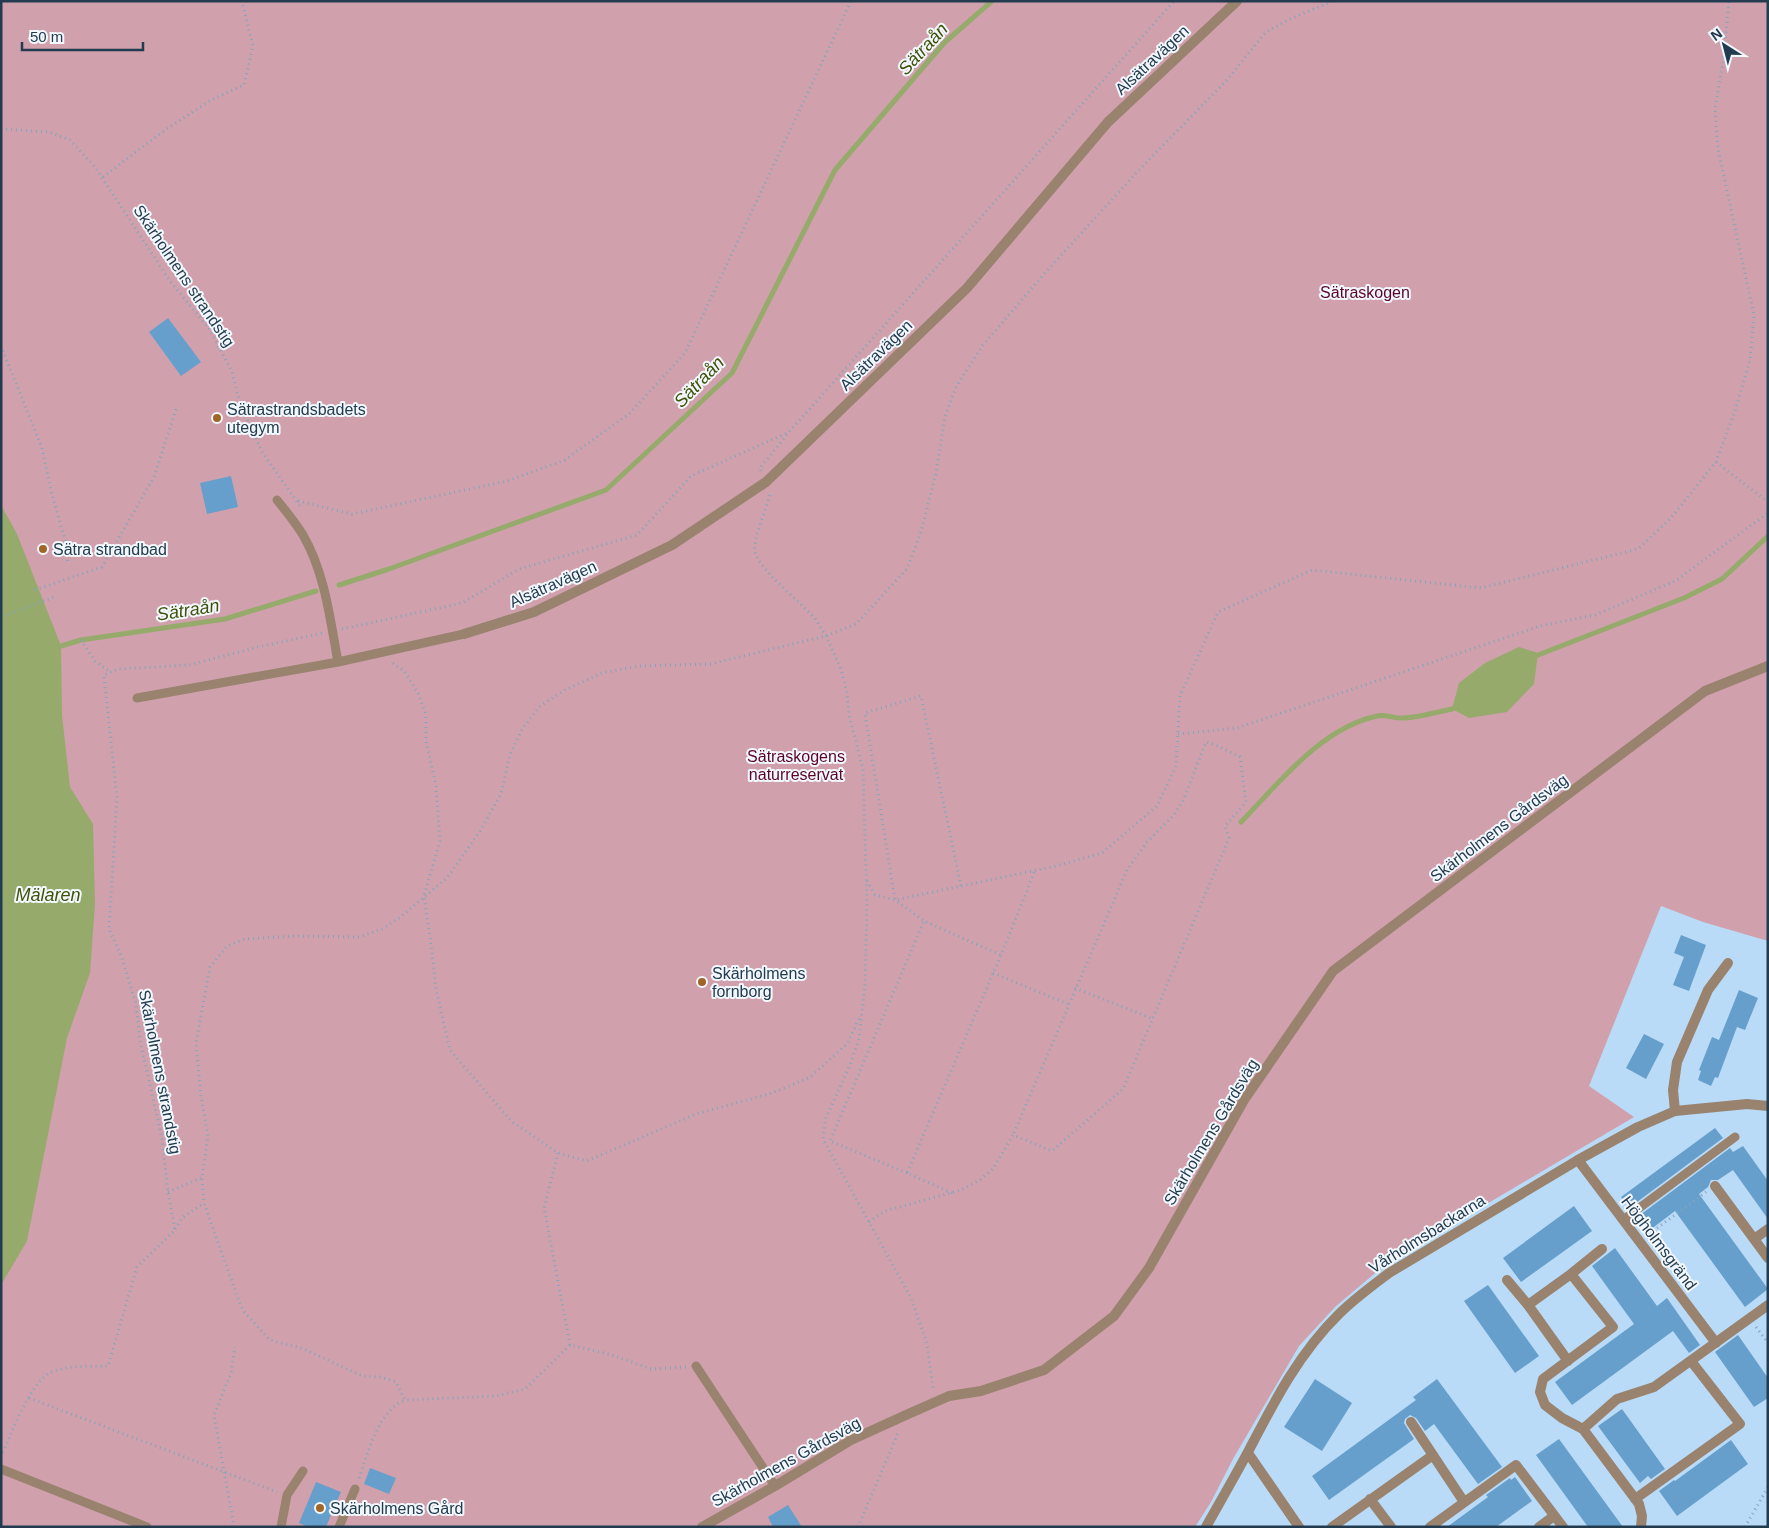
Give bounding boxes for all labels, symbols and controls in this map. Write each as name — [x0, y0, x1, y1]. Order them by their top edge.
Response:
water label: Sätraån — [894, 19, 952, 79]
scale bar — [22, 20, 144, 52]
north arrow — [1699, 20, 1749, 70]
street label: Alsätravägen — [1112, 22, 1192, 98]
text: N — [1708, 25, 1725, 44]
text: 50 m — [30, 28, 63, 45]
street label: Skärholmens strandstig — [130, 202, 238, 350]
park label: Sätraskogen — [1320, 284, 1410, 301]
street label: Alsätravägen — [837, 316, 915, 394]
water label: Sätraån — [670, 352, 728, 412]
place label: Sätrastrandsbadets utegym — [227, 401, 366, 436]
marker: Sätrastrandsbadets utegym — [211, 412, 223, 424]
place label: Sätra strandbad — [53, 541, 167, 558]
marker: Sätra strandbad — [37, 543, 49, 555]
street label: Alsätravägen — [507, 557, 599, 611]
water label: Sätraån — [155, 595, 221, 625]
park label: Sätraskogens naturreservat — [747, 748, 845, 783]
street label: Skärholmens Gårdsväg — [1427, 771, 1571, 885]
water label: Mälaren — [15, 885, 81, 905]
place label: Skärholmens fornborg — [712, 965, 805, 1000]
marker: Skärholmens fornborg — [696, 976, 708, 988]
street label: Skärholmens strandstig — [136, 988, 184, 1156]
street label: Skärholmens Gårdsväg — [1161, 1056, 1261, 1208]
street label: Vårholmsbackarna — [1366, 1191, 1488, 1277]
street label: Högholmsgränd — [1618, 1193, 1700, 1293]
street label: Skärholmens Gårdsväg — [709, 1414, 863, 1510]
place label: Skärholmens Gård — [330, 1500, 463, 1517]
marker: Skärholmens Gård — [314, 1502, 326, 1514]

